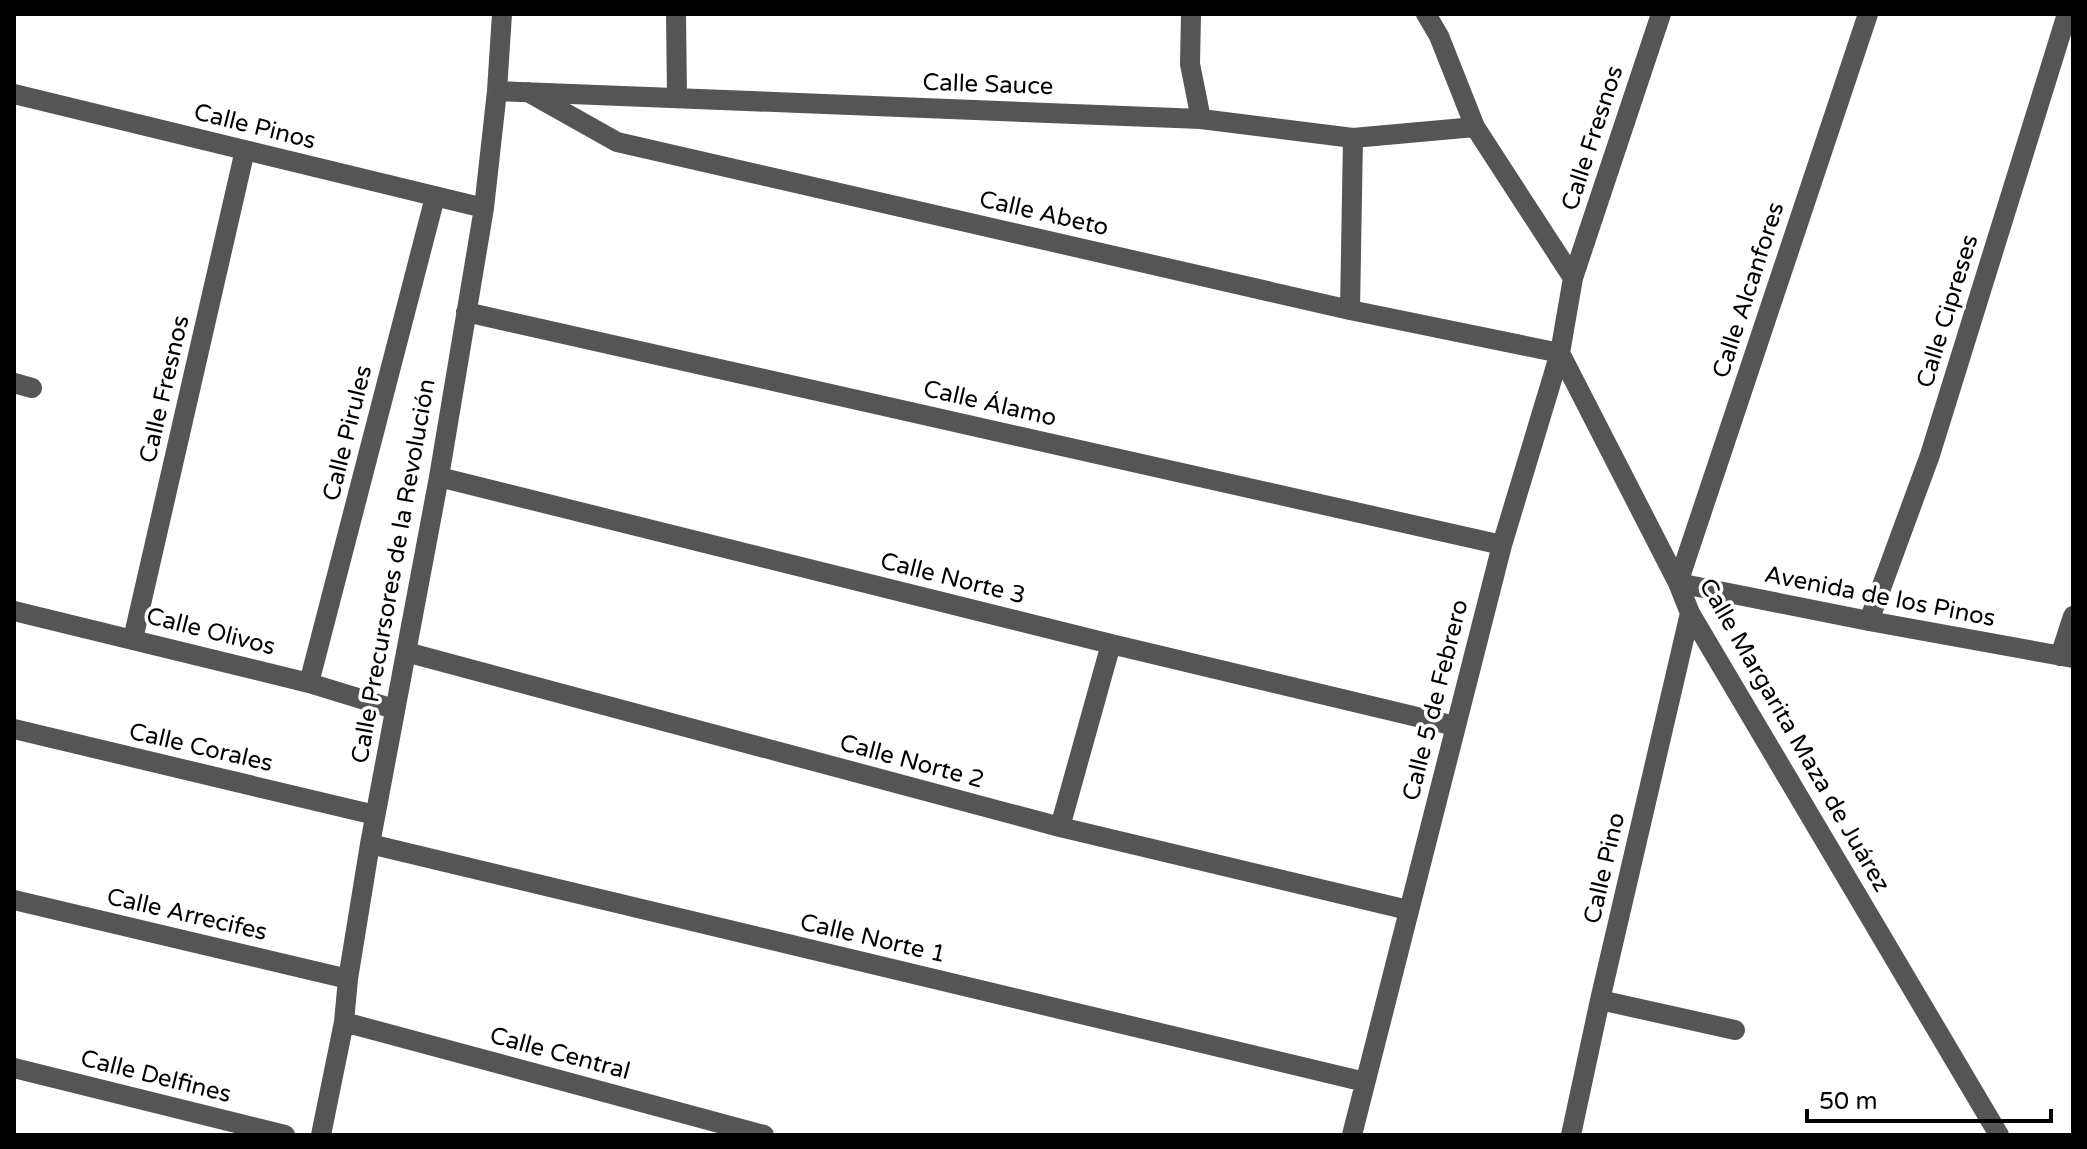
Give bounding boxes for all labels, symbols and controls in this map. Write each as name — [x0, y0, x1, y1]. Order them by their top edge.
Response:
street label: Calle Fresnos — [1555, 62, 1630, 214]
street label: Calle Sauce — [922, 68, 1054, 101]
street label: Calle Pinos — [191, 97, 319, 156]
street label: Calle Abeto — [976, 185, 1111, 242]
street label: Calle Alcanfores — [1706, 199, 1791, 382]
street label: Calle Cipreses — [1910, 231, 1985, 391]
street label: Calle Fresnos — [133, 312, 196, 466]
street label: Calle Pirules — [317, 362, 378, 504]
street label: Calle Álamo — [920, 373, 1060, 433]
street label: Calle Precursores de la Revolución — [345, 376, 442, 766]
street label: Calle Norte 3 — [877, 546, 1028, 611]
street label: Avenida de los Pinos — [1762, 560, 1998, 633]
street label: Calle Margarita Maza de Juárez — [1693, 573, 1896, 897]
street label: Calle 5 de Febrero — [1396, 596, 1475, 804]
street label: Calle Olivos — [143, 601, 278, 662]
street label: Calle Corales — [126, 717, 276, 778]
street label: Calle Norte 2 — [836, 728, 987, 795]
street label: Calle Pino — [1578, 810, 1631, 926]
street label: Calle Arrecifes — [104, 882, 270, 947]
street label: Calle Norte 1 — [797, 908, 949, 969]
street label: Calle Central — [487, 1021, 633, 1086]
street label: Calle Delfines — [78, 1044, 234, 1109]
scale bar — [1807, 1073, 2051, 1123]
text: 50 m — [1819, 1087, 1877, 1116]

